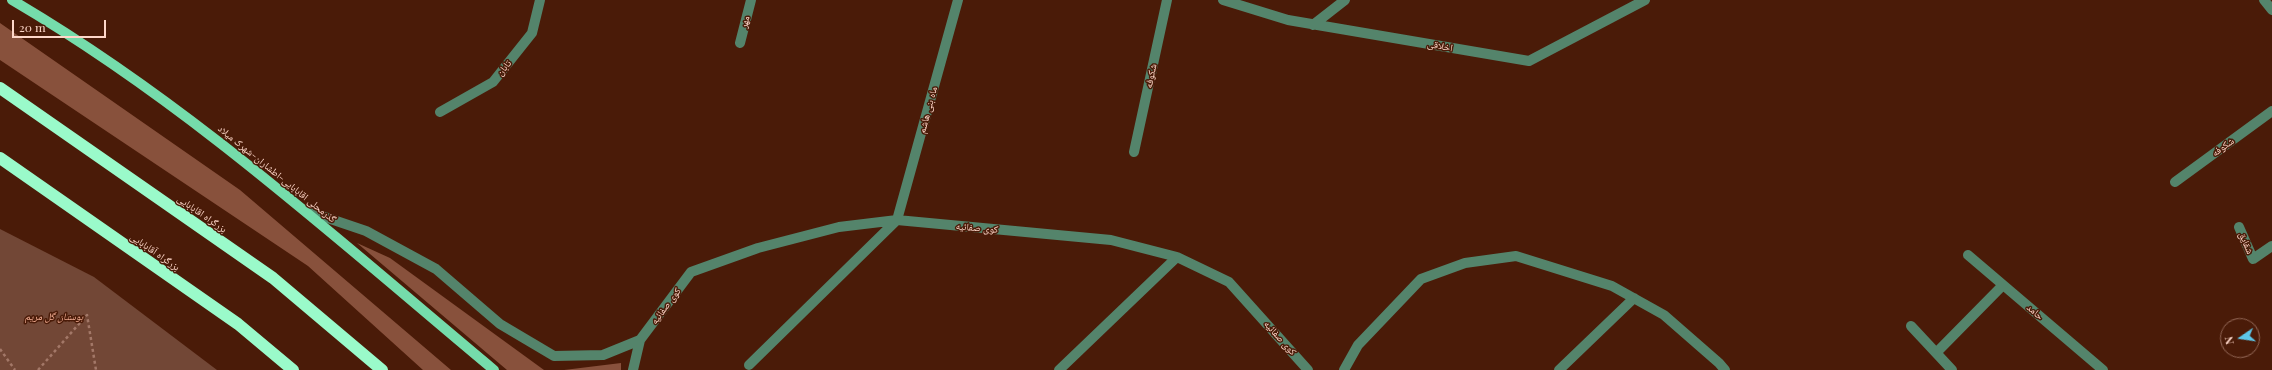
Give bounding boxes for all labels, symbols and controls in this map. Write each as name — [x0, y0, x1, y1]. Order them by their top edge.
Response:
scale bar — [14, 12, 108, 38]
street label: مهر — [738, 14, 752, 30]
text: 20 m — [19, 19, 46, 35]
street label: اخلاقی — [1426, 38, 1454, 54]
street label: تابان — [494, 58, 514, 78]
street label: شکوفه — [1143, 63, 1159, 89]
street label: ماه بنی هاشم — [916, 85, 940, 135]
street label: گذرمحلی اقابابایی-اطشاران-شهرک میلاد — [216, 123, 338, 225]
street label: شکوفه — [2210, 135, 2236, 159]
street label: بزرگراه اقابابایی — [175, 193, 229, 235]
street label: کوی صفائیه — [955, 220, 999, 236]
street label: شقایق — [2236, 230, 2256, 256]
street label: بزرگراه آقابابایی — [128, 231, 182, 273]
street label: کوی صفائیه — [648, 285, 684, 327]
street label: حامد — [2024, 302, 2046, 322]
park label: بوستان گل مریم — [25, 311, 83, 323]
street label: کوی صفائیه — [1261, 318, 1299, 358]
north arrow — [2220, 318, 2260, 358]
text: N — [2221, 335, 2237, 346]

